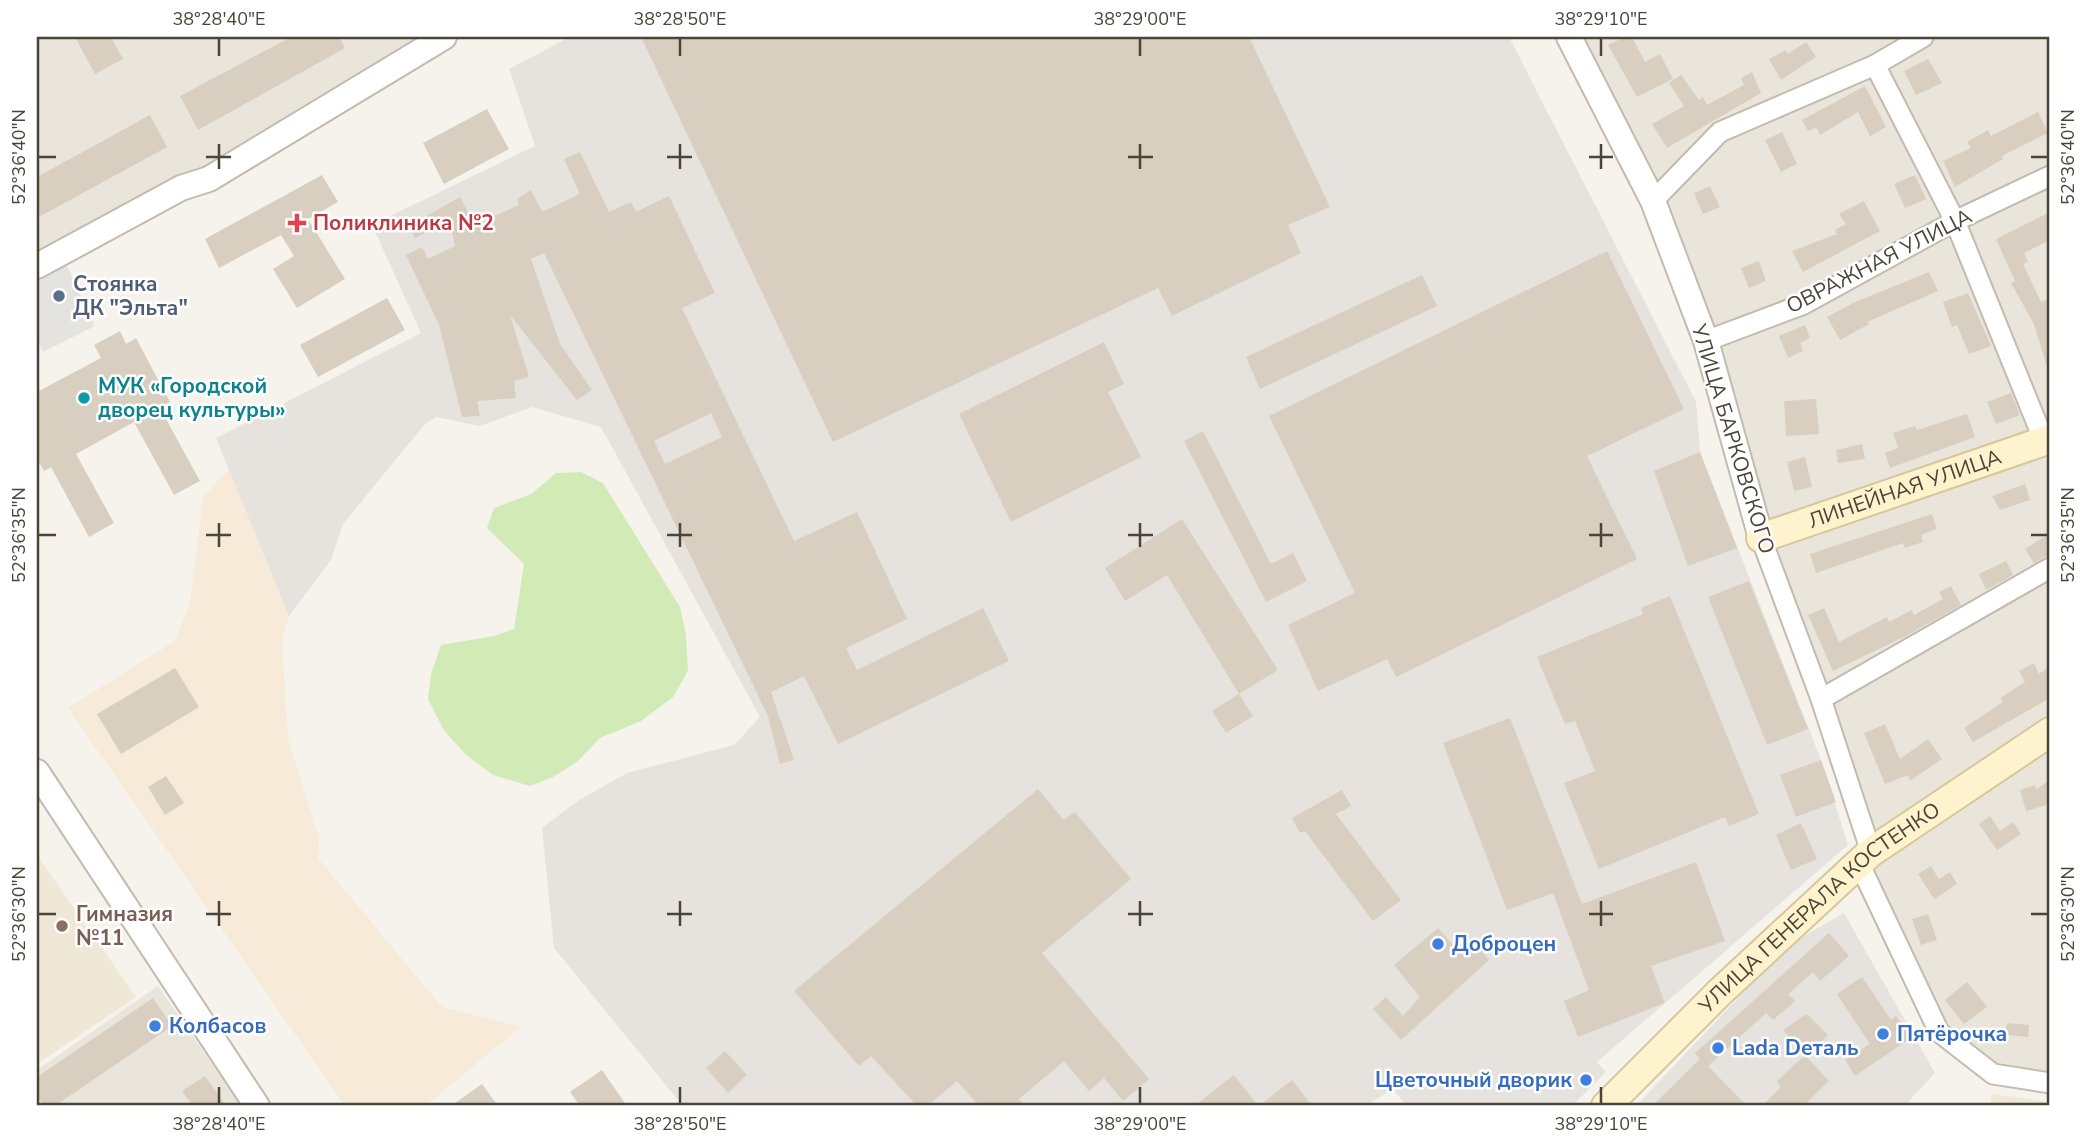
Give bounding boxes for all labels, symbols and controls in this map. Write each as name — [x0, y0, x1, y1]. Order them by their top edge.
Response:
text: 38°28'40"E — [173, 7, 266, 31]
text: 38°28'50"E — [634, 7, 727, 31]
text: 38°29'00"E — [1094, 7, 1187, 31]
text: 38°29'10"E — [1555, 7, 1648, 31]
text: 52°36'40"N — [7, 109, 31, 205]
text: 52°36'40"N — [2056, 109, 2080, 205]
street label: ОВРАЖНАЯ УЛИЦА — [1781, 202, 1977, 320]
place label: Поликлиника №2 — [313, 209, 494, 237]
marker: Поликлиника №2 — [287, 213, 307, 233]
place label: Стоянка ДК "Эльта" — [73, 270, 188, 322]
marker: Стоянка ДК "Эльта" — [51, 288, 67, 304]
street label: УЛИЦА БАРКОВСКОГО — [1684, 320, 1781, 557]
place label: МУК «Городской дворец культуры» — [98, 372, 286, 424]
marker: МУК «Городской дворец культуры» — [76, 390, 92, 406]
street label: ЛИНЕЙНАЯ УЛИЦА — [1805, 443, 2005, 535]
text: 52°36'35"N — [7, 487, 31, 583]
text: 52°36'35"N — [2056, 487, 2080, 583]
street label: УЛИЦА ГЕНЕРАЛА КОСТЕНКО — [1692, 796, 1946, 1020]
text: 52°36'30"N — [7, 866, 31, 962]
text: 52°36'30"N — [2056, 866, 2080, 962]
place label: Гимназия №11 — [76, 900, 173, 952]
marker: Гимназия №11 — [54, 918, 70, 934]
place label: Доброцен — [1452, 930, 1556, 958]
marker: Доброцен — [1430, 936, 1446, 952]
place label: Колбасов — [169, 1012, 266, 1040]
marker: Колбасов — [147, 1018, 163, 1034]
place label: Пятёрочка — [1897, 1020, 2007, 1048]
marker: Пятёрочка — [1875, 1026, 1891, 1042]
place label: Lada Dеталь — [1732, 1034, 1859, 1062]
marker: Lada Dеталь — [1710, 1040, 1726, 1056]
place label: Цветочный дворик — [1375, 1066, 1572, 1094]
marker: Цветочный дворик — [1578, 1072, 1594, 1088]
text: 38°28'40"E — [173, 1112, 266, 1136]
text: 38°28'50"E — [634, 1112, 727, 1136]
text: 38°29'00"E — [1094, 1112, 1187, 1136]
text: 38°29'10"E — [1555, 1112, 1648, 1136]

